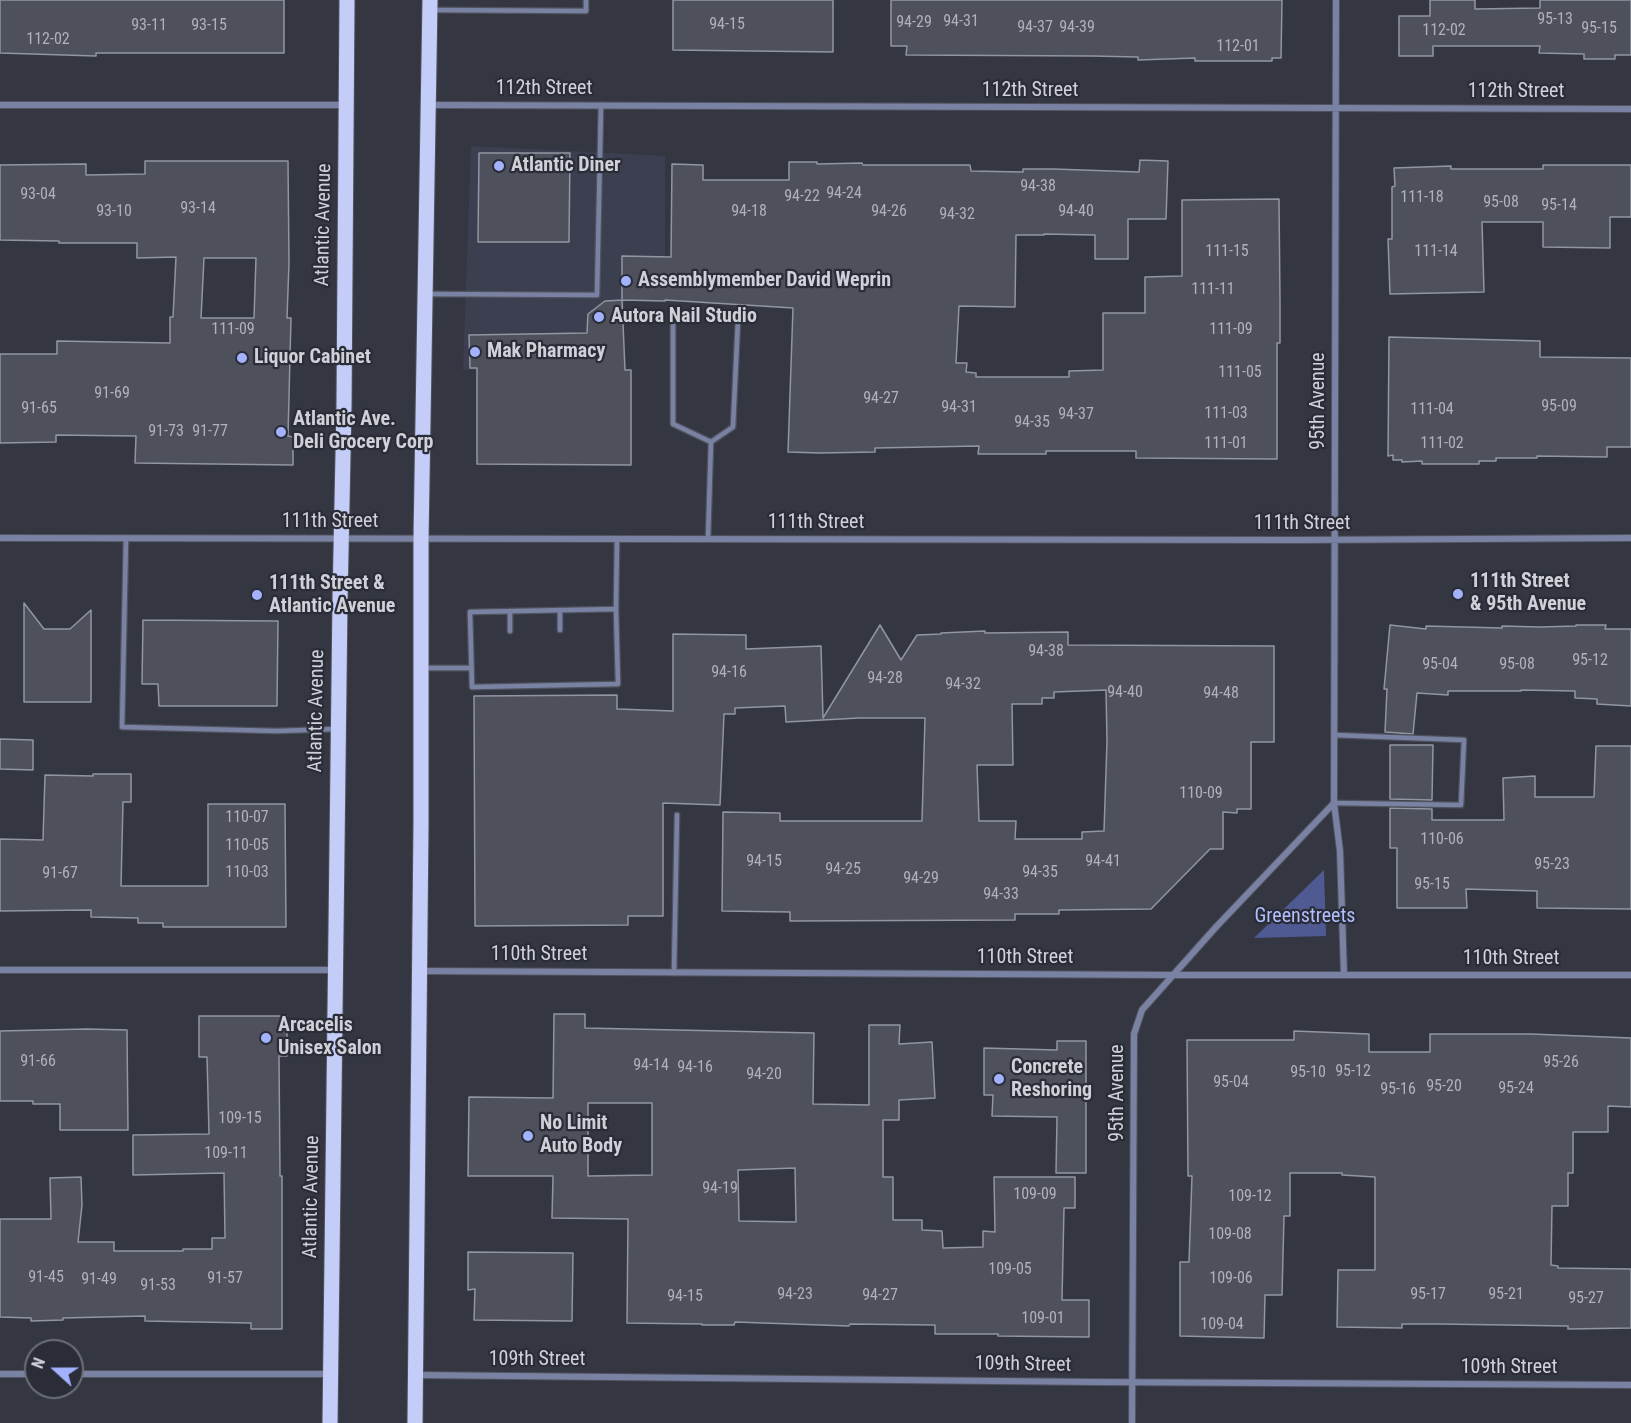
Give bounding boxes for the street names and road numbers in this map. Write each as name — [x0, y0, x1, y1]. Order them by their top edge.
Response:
street label: 112th Street — [496, 77, 592, 101]
street label: 112th Street — [982, 79, 1078, 103]
street label: 112th Street — [1468, 80, 1564, 104]
street label: Atlantic Avenue — [311, 163, 337, 287]
street label: 95th Avenue — [1307, 352, 1331, 450]
street label: 111th Street — [282, 510, 378, 534]
street label: 111th Street — [768, 511, 864, 535]
street label: 111th Street — [1254, 512, 1350, 536]
street label: Atlantic Avenue — [304, 649, 330, 773]
street label: 110th Street — [491, 943, 587, 967]
street label: 110th Street — [977, 946, 1073, 970]
street label: 110th Street — [1463, 947, 1559, 971]
street label: 95th Avenue — [1106, 1044, 1130, 1142]
street label: Atlantic Avenue — [299, 1135, 325, 1259]
street label: 109th Street — [489, 1348, 585, 1372]
street label: 109th Street — [974, 1352, 1072, 1378]
street label: 109th Street — [1461, 1356, 1557, 1380]

